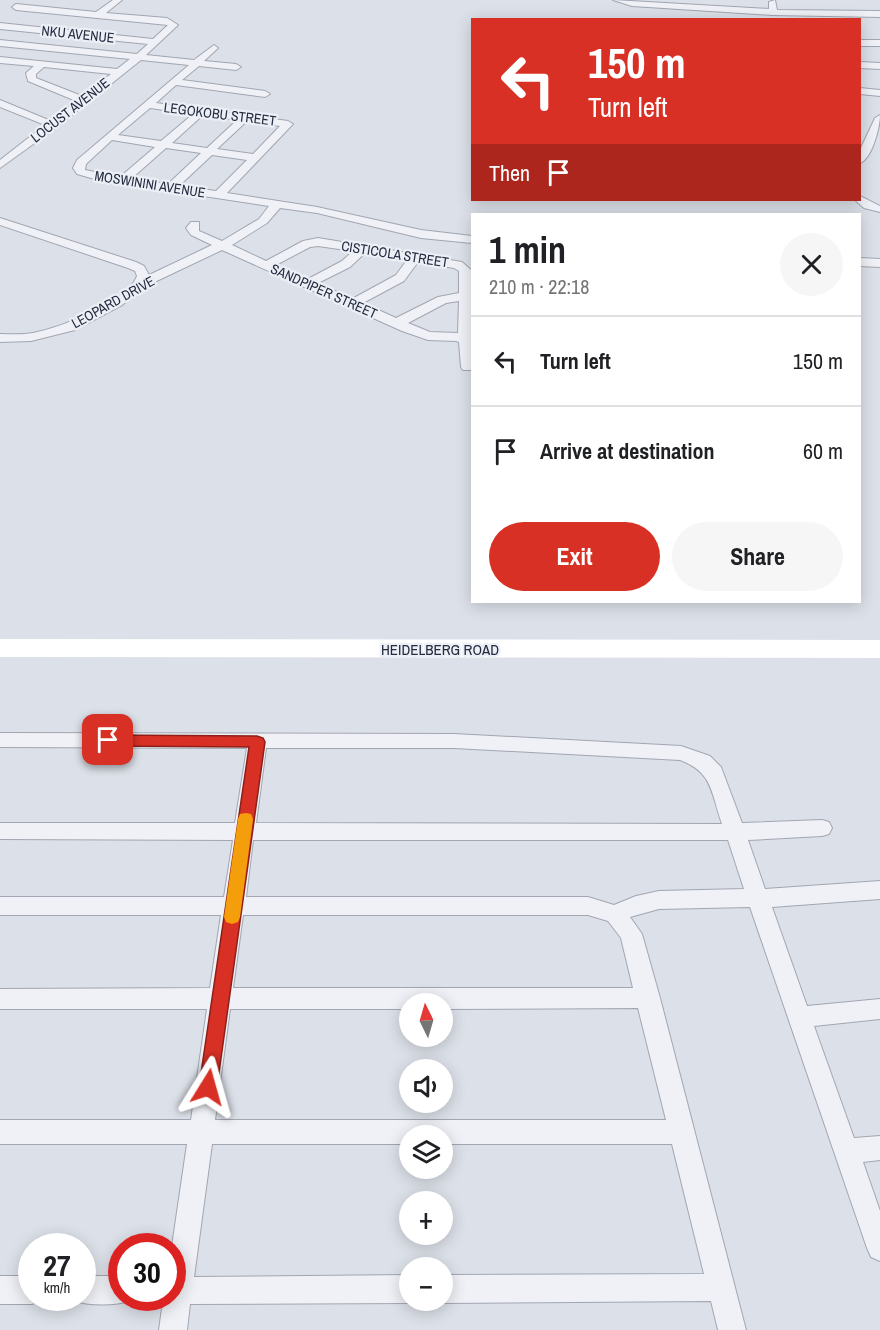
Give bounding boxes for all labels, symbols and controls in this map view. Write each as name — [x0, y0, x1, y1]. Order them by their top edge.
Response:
street label: NKU AVENUE — [41, 21, 115, 47]
text: 150 m — [588, 35, 686, 91]
icon: left — [489, 42, 567, 120]
street label: LOCUST AVENUE — [27, 74, 113, 146]
text: Turn left — [588, 89, 667, 125]
street label: LEGOKOBU STREET — [163, 98, 277, 130]
icon: arrive — [542, 156, 575, 189]
text: Then — [489, 158, 530, 188]
street label: MOSWININI AVENUE — [93, 166, 207, 202]
text: 1 min — [489, 226, 566, 274]
button: close — [780, 233, 843, 296]
street label: CISTICOLA STREET — [340, 237, 450, 271]
street label: SANDPIPER STREET — [268, 259, 380, 323]
street label: LEOPARD DRIVE — [68, 272, 158, 332]
text: 210 m · 22:18 — [489, 273, 589, 300]
icon: left — [489, 345, 522, 378]
text: Turn left — [540, 346, 611, 376]
text: 150 m — [793, 346, 843, 376]
icon: arrive — [489, 435, 522, 468]
text: Arrive at destination — [540, 436, 714, 466]
text: 60 m — [803, 436, 843, 466]
button: Exit — [489, 522, 660, 591]
button: Share — [672, 522, 843, 591]
street label: HEIDELBERG ROAD — [381, 639, 499, 660]
pin — [82, 714, 133, 765]
icon: arrive — [91, 723, 124, 756]
north arrow — [399, 993, 453, 1047]
map controls — [399, 993, 453, 1311]
position arrow — [176, 1055, 240, 1119]
button: sound — [399, 1059, 453, 1113]
button: layers — [399, 1125, 453, 1179]
button: + — [399, 1191, 453, 1245]
speed limit sign: 30 — [108, 1233, 186, 1311]
text: 27 — [43, 1245, 71, 1285]
button: − — [399, 1257, 453, 1311]
text: km/h — [44, 1277, 70, 1298]

